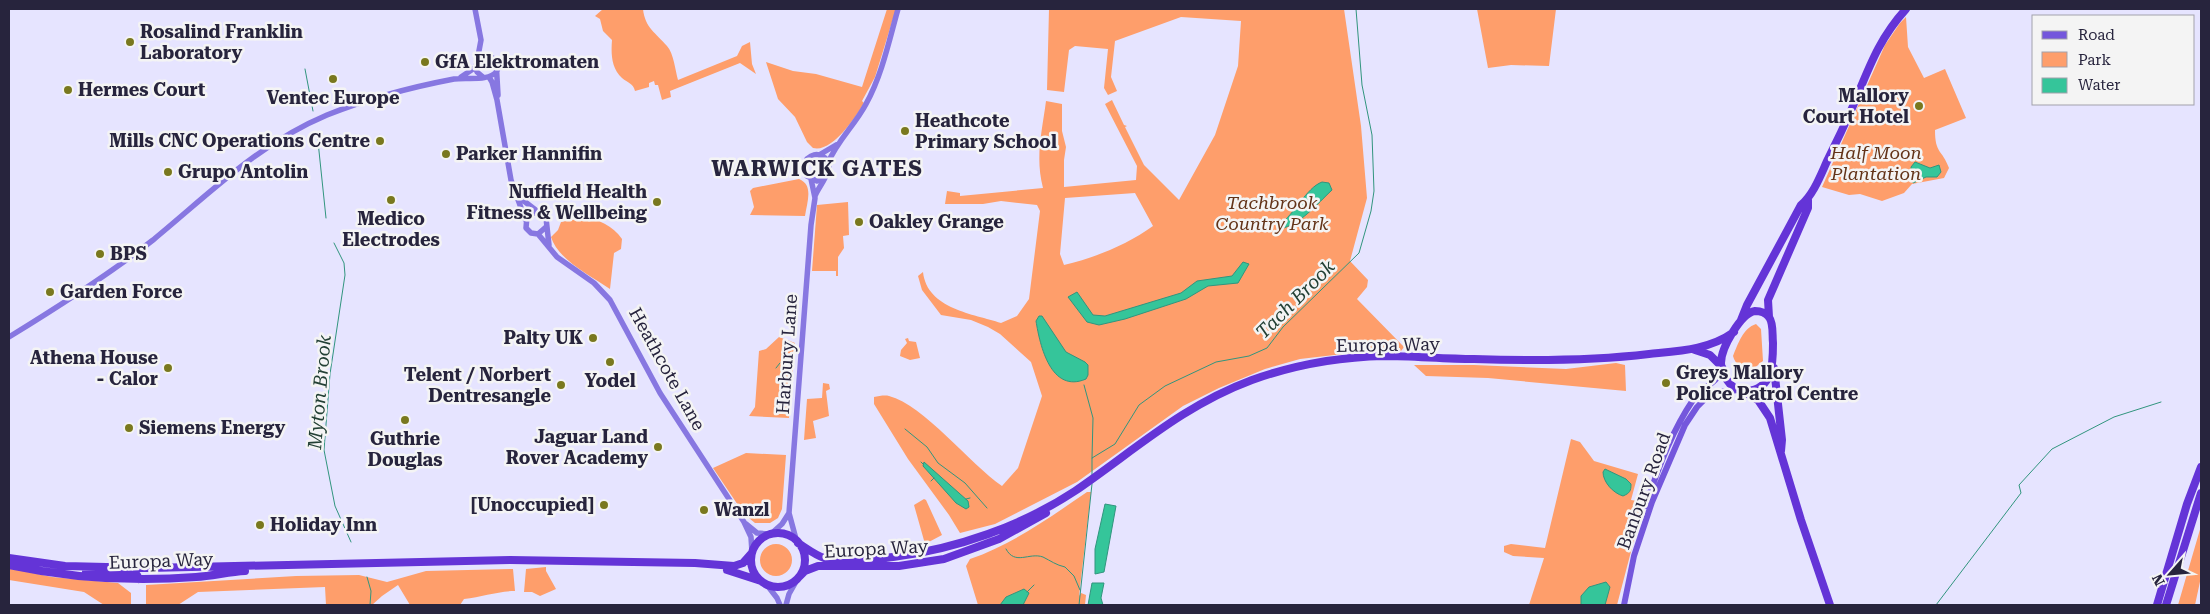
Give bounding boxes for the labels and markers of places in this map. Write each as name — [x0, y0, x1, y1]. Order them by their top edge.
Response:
place label: Rosalind Franklin Laboratory — [140, 21, 303, 63]
marker: Rosalind Franklin Laboratory — [124, 36, 136, 48]
place label: GfA Elektromaten — [435, 51, 599, 72]
marker: GfA Elektromaten — [419, 56, 431, 68]
marker: Ventec Europe — [327, 73, 339, 85]
place label: Hermes Court — [78, 79, 205, 100]
marker: Hermes Court — [62, 84, 74, 96]
place label: Mallory Court Hotel — [1803, 85, 1909, 127]
place label: Ventec Europe — [266, 87, 400, 108]
marker: Mallory Court Hotel — [1913, 100, 1925, 112]
place label: Heathcote Primary School — [915, 110, 1057, 152]
marker: Heathcote Primary School — [899, 125, 911, 137]
place label: Mills CNC Operations Centre — [109, 130, 370, 151]
marker: Mills CNC Operations Centre — [374, 135, 386, 147]
place label: Parker Hannifin — [456, 143, 602, 164]
marker: Parker Hannifin — [440, 148, 452, 160]
place label: Grupo Antolin — [178, 161, 308, 182]
marker: Grupo Antolin — [162, 166, 174, 178]
place label: Nuffield Health Fitness & Wellbeing — [467, 181, 648, 223]
marker: Medico Electrodes — [385, 194, 397, 206]
marker: Nuffield Health Fitness & Wellbeing — [651, 196, 663, 208]
place label: Medico Electrodes — [342, 208, 440, 250]
place label: Oakley Grange — [869, 211, 1004, 232]
marker: Oakley Grange — [853, 216, 865, 228]
place label: BPS — [110, 243, 147, 264]
marker: BPS — [94, 248, 106, 260]
place label: Garden Force — [60, 281, 183, 302]
marker: Garden Force — [44, 286, 56, 298]
place label: Palty UK — [503, 327, 583, 348]
marker: Palty UK — [587, 332, 599, 344]
place label: Athena House - Calor — [30, 347, 158, 389]
marker: Yodel — [604, 356, 616, 368]
marker: Athena House - Calor — [162, 362, 174, 374]
place label: Greys Mallory Police Patrol Centre — [1676, 362, 1859, 404]
place label: Telent / Norbert Dentresangle — [404, 364, 551, 406]
place label: Yodel — [584, 370, 636, 391]
marker: Greys Mallory Police Patrol Centre — [1660, 377, 1672, 389]
marker: Telent / Norbert Dentresangle — [555, 379, 567, 391]
marker: Guthrie Douglas — [399, 414, 411, 426]
place label: Siemens Energy — [139, 417, 285, 438]
marker: Siemens Energy — [123, 422, 135, 434]
place label: Jaguar Land Rover Academy — [506, 426, 648, 468]
place label: Guthrie Douglas — [367, 428, 443, 470]
marker: Jaguar Land Rover Academy — [652, 441, 664, 453]
place label: [Unoccupied] — [471, 494, 594, 515]
marker: [Unoccupied] — [598, 499, 610, 511]
place label: Wanzl — [714, 499, 770, 520]
marker: Wanzl — [698, 504, 710, 516]
place label: Holiday Inn — [270, 514, 377, 535]
marker: Holiday Inn — [254, 519, 266, 531]

